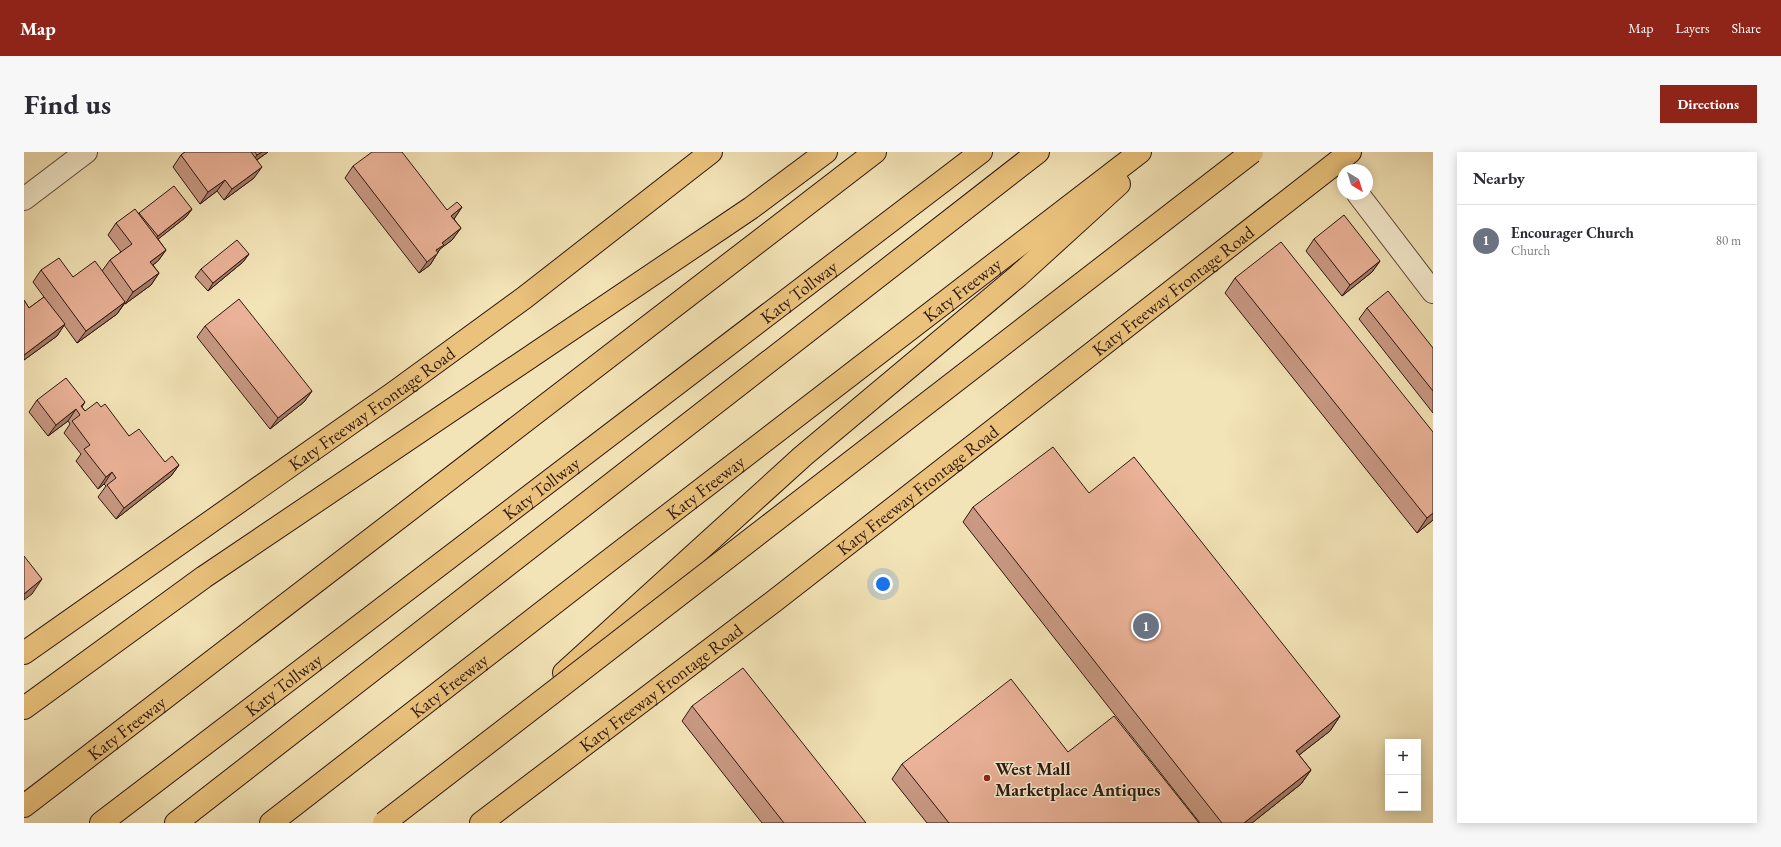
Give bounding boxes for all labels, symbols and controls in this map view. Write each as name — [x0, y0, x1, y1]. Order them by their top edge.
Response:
text: Map — [20, 16, 56, 41]
text: Map — [1628, 19, 1653, 37]
text: Layers — [1675, 19, 1710, 37]
text: Share — [1732, 19, 1761, 37]
button: Directions — [1660, 85, 1757, 123]
text: Find us — [24, 86, 111, 122]
north arrow — [1337, 164, 1373, 200]
text: Nearby — [1473, 167, 1525, 189]
street label: Katy Freeway Frontage Road — [1087, 220, 1259, 361]
text: Encourager Church — [1511, 223, 1634, 242]
text: 1 — [1483, 232, 1489, 249]
text: 80 m — [1716, 232, 1741, 249]
text: Church — [1511, 242, 1550, 259]
street label: Katy Freeway — [918, 252, 1006, 327]
street label: Katy Tollway — [755, 254, 842, 328]
street label: Katy Freeway Frontage Road — [284, 340, 460, 475]
street label: Katy Freeway Frontage Road — [832, 419, 1003, 560]
street label: Katy Freeway — [661, 449, 749, 524]
street label: Katy Tollway — [498, 451, 584, 524]
your location — [873, 574, 893, 594]
pin: 1 — [1133, 611, 1159, 641]
street label: Katy Freeway Frontage Road — [574, 617, 747, 756]
street label: Katy Tollway — [240, 647, 326, 721]
street label: Katy Freeway — [405, 647, 492, 723]
street label: Katy Freeway — [83, 690, 170, 765]
map controls — [1385, 739, 1421, 811]
button: + — [1385, 739, 1421, 775]
place label: West Mall Marketplace Antiques — [995, 757, 1160, 801]
marker: West Mall Marketplace Antiques — [982, 773, 992, 783]
button: − — [1385, 775, 1421, 811]

